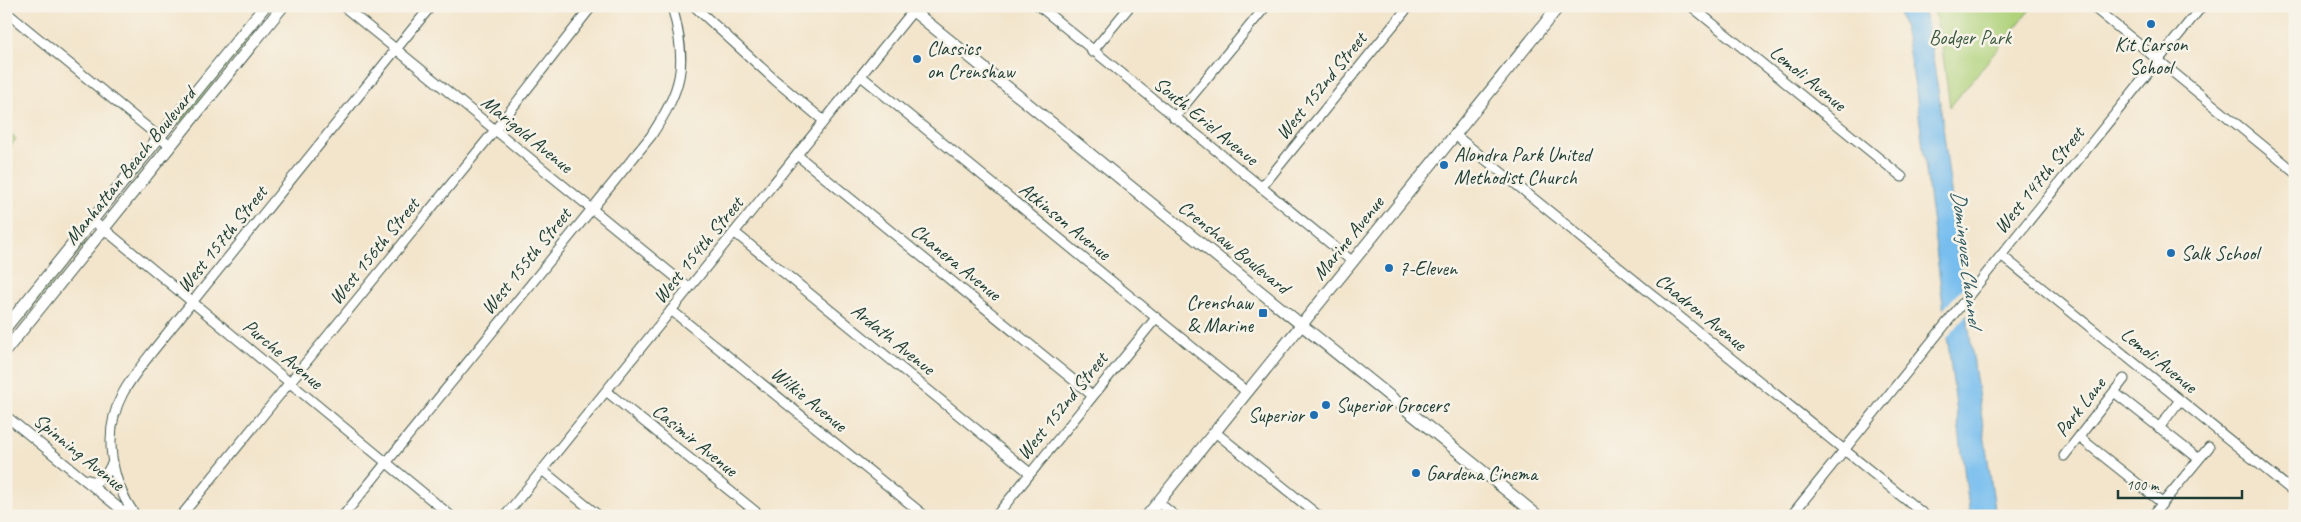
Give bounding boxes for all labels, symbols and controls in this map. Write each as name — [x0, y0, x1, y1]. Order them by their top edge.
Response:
marker: Kit Carson School — [2145, 18, 2157, 30]
street label: West 152nd Street — [1270, 25, 1374, 145]
park label: Bodger Park — [1929, 25, 2013, 50]
place label: Kit Carson School — [2114, 32, 2189, 80]
place label: Classics on Crenshaw — [927, 36, 1016, 84]
street label: Lemoli Avenue — [1765, 40, 1853, 117]
marker: Classics on Crenshaw — [911, 53, 923, 65]
street label: South Eriel Avenue — [1149, 71, 1264, 172]
street label: Manhattan Beach Boulevard — [59, 80, 203, 250]
street label: Marigold Avenue — [476, 90, 579, 179]
street label: West 147th Street — [1988, 120, 2091, 238]
place label: Alondra Park United Methodist Church — [1454, 142, 1594, 190]
marker: Alondra Park United Methodist Church — [1438, 159, 1450, 171]
street label: Atkinson Avenue — [1014, 177, 1117, 266]
street label: West 157th Street — [171, 179, 274, 297]
water label: Dominguez Channel — [1946, 189, 1989, 333]
street label: West 154th Street — [647, 190, 750, 308]
street label: Marine Avenue — [1307, 190, 1390, 285]
street label: West 156th Street — [323, 191, 426, 309]
street label: Crenshaw Boulevard — [1173, 194, 1297, 302]
street label: West 155th Street — [475, 201, 578, 319]
street label: Chanera Avenue — [906, 218, 1007, 307]
place label: Salk School — [2181, 241, 2262, 266]
marker: Salk School — [2165, 247, 2177, 259]
place label: 7-Eleven — [1399, 256, 1458, 281]
marker: 7-Eleven — [1383, 262, 1395, 274]
street label: Chadron Avenue — [1651, 268, 1753, 357]
place label: Crenshaw & Marine — [1186, 290, 1255, 338]
street label: Ardath Avenue — [846, 298, 941, 381]
marker: Crenshaw & Marine — [1257, 307, 1269, 319]
street label: Purche Avenue — [238, 313, 329, 396]
street label: Lemoli Avenue — [2116, 322, 2204, 399]
street label: West 152nd Street — [1011, 345, 1115, 465]
street label: Wilkie Avenue — [766, 361, 853, 438]
street label: Park Lane — [2049, 371, 2112, 442]
place label: Superior Grocers — [1336, 393, 1451, 418]
street label: Casimir Avenue — [647, 398, 744, 483]
marker: Superior Grocers — [1320, 399, 1332, 411]
place label: Superior — [1248, 403, 1306, 428]
street label: Spinning Avenue — [29, 408, 131, 497]
marker: Superior — [1308, 409, 1320, 421]
place label: Gardena Cinema — [1426, 461, 1539, 486]
marker: Gardena Cinema — [1410, 467, 1422, 479]
scale bar — [2118, 467, 2242, 499]
text: 100 m — [2126, 476, 2160, 495]

